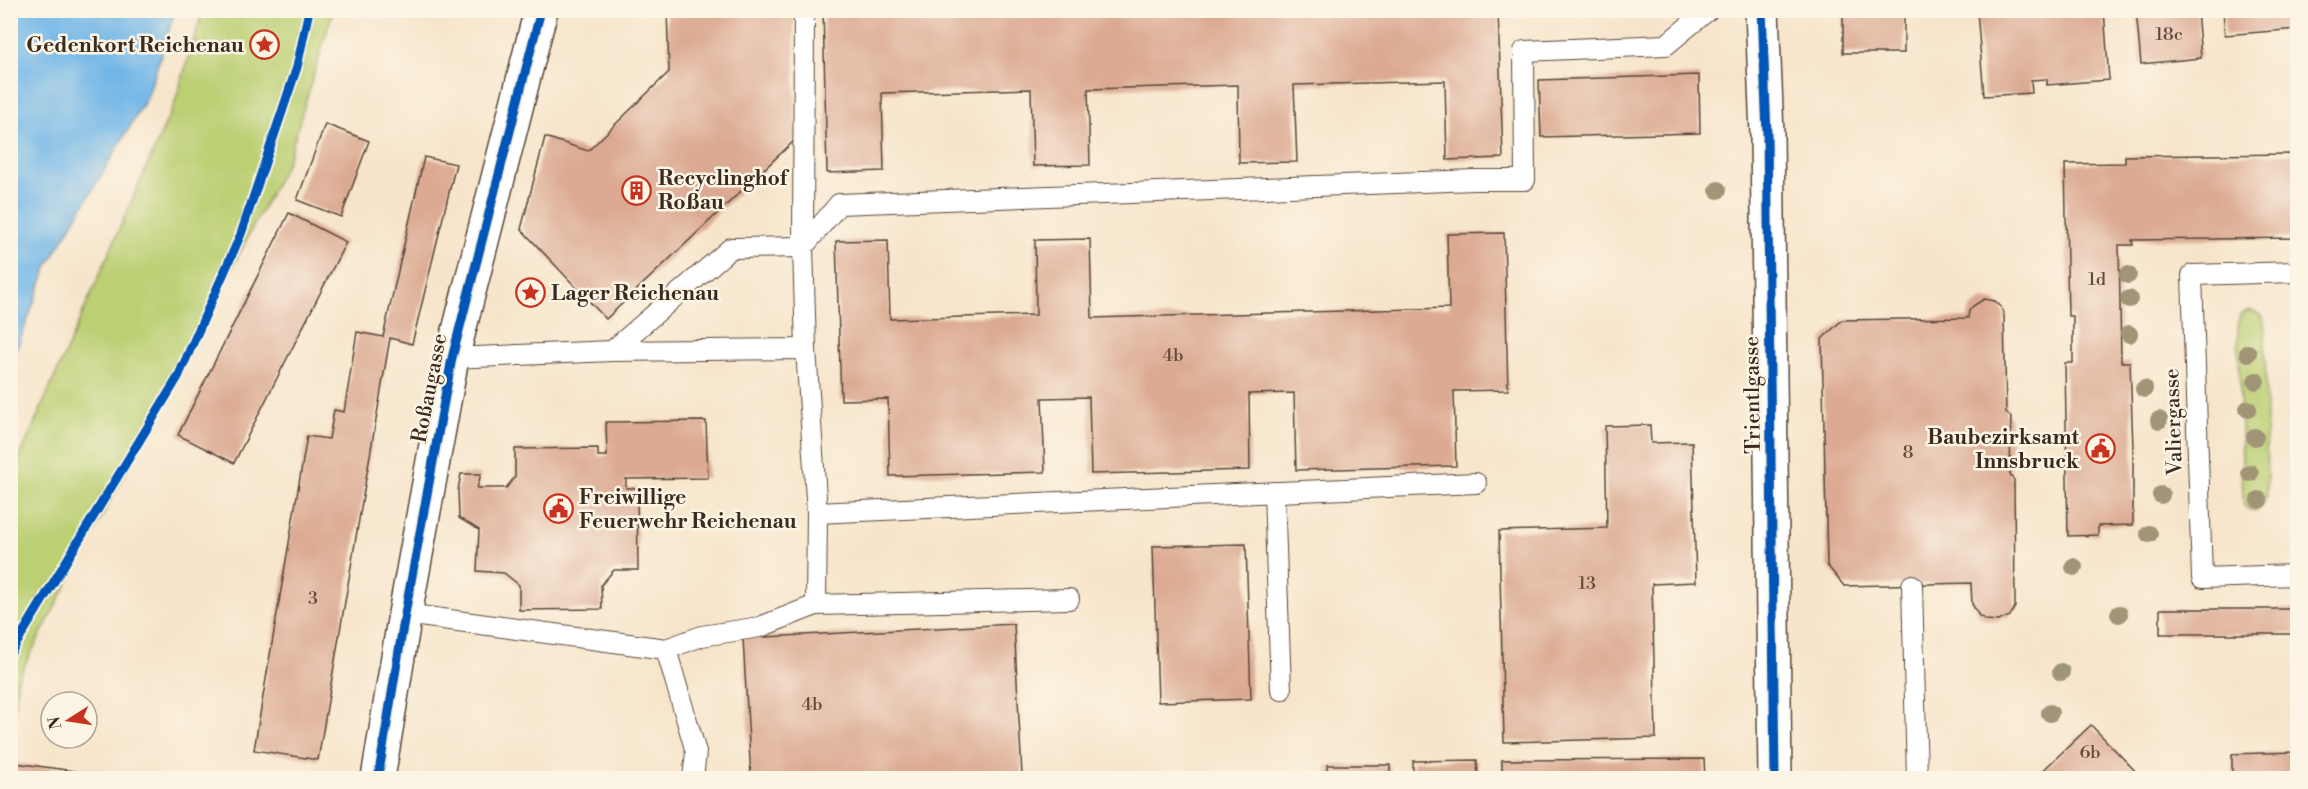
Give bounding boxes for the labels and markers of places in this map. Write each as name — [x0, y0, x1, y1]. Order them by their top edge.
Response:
place icon: Gedenkort Reichenau — [249, 29, 281, 61]
place label: Gedenkort Reichenau — [26, 33, 244, 59]
place label: Recyclinghof Roßau — [658, 166, 790, 216]
building icon: Recyclinghof Roßau — [621, 174, 653, 206]
place icon: Lager Reichenau — [514, 277, 546, 309]
place label: Lager Reichenau — [551, 281, 719, 307]
place label: Baubezirksamt Innsbruck — [1927, 425, 2080, 475]
public building icon: Baubezirksamt Innsbruck — [2084, 433, 2116, 465]
place label: Freiwillige Feuerwehr Reichenau — [579, 485, 797, 535]
public building icon: Freiwillige Feuerwehr Reichenau — [542, 493, 574, 525]

